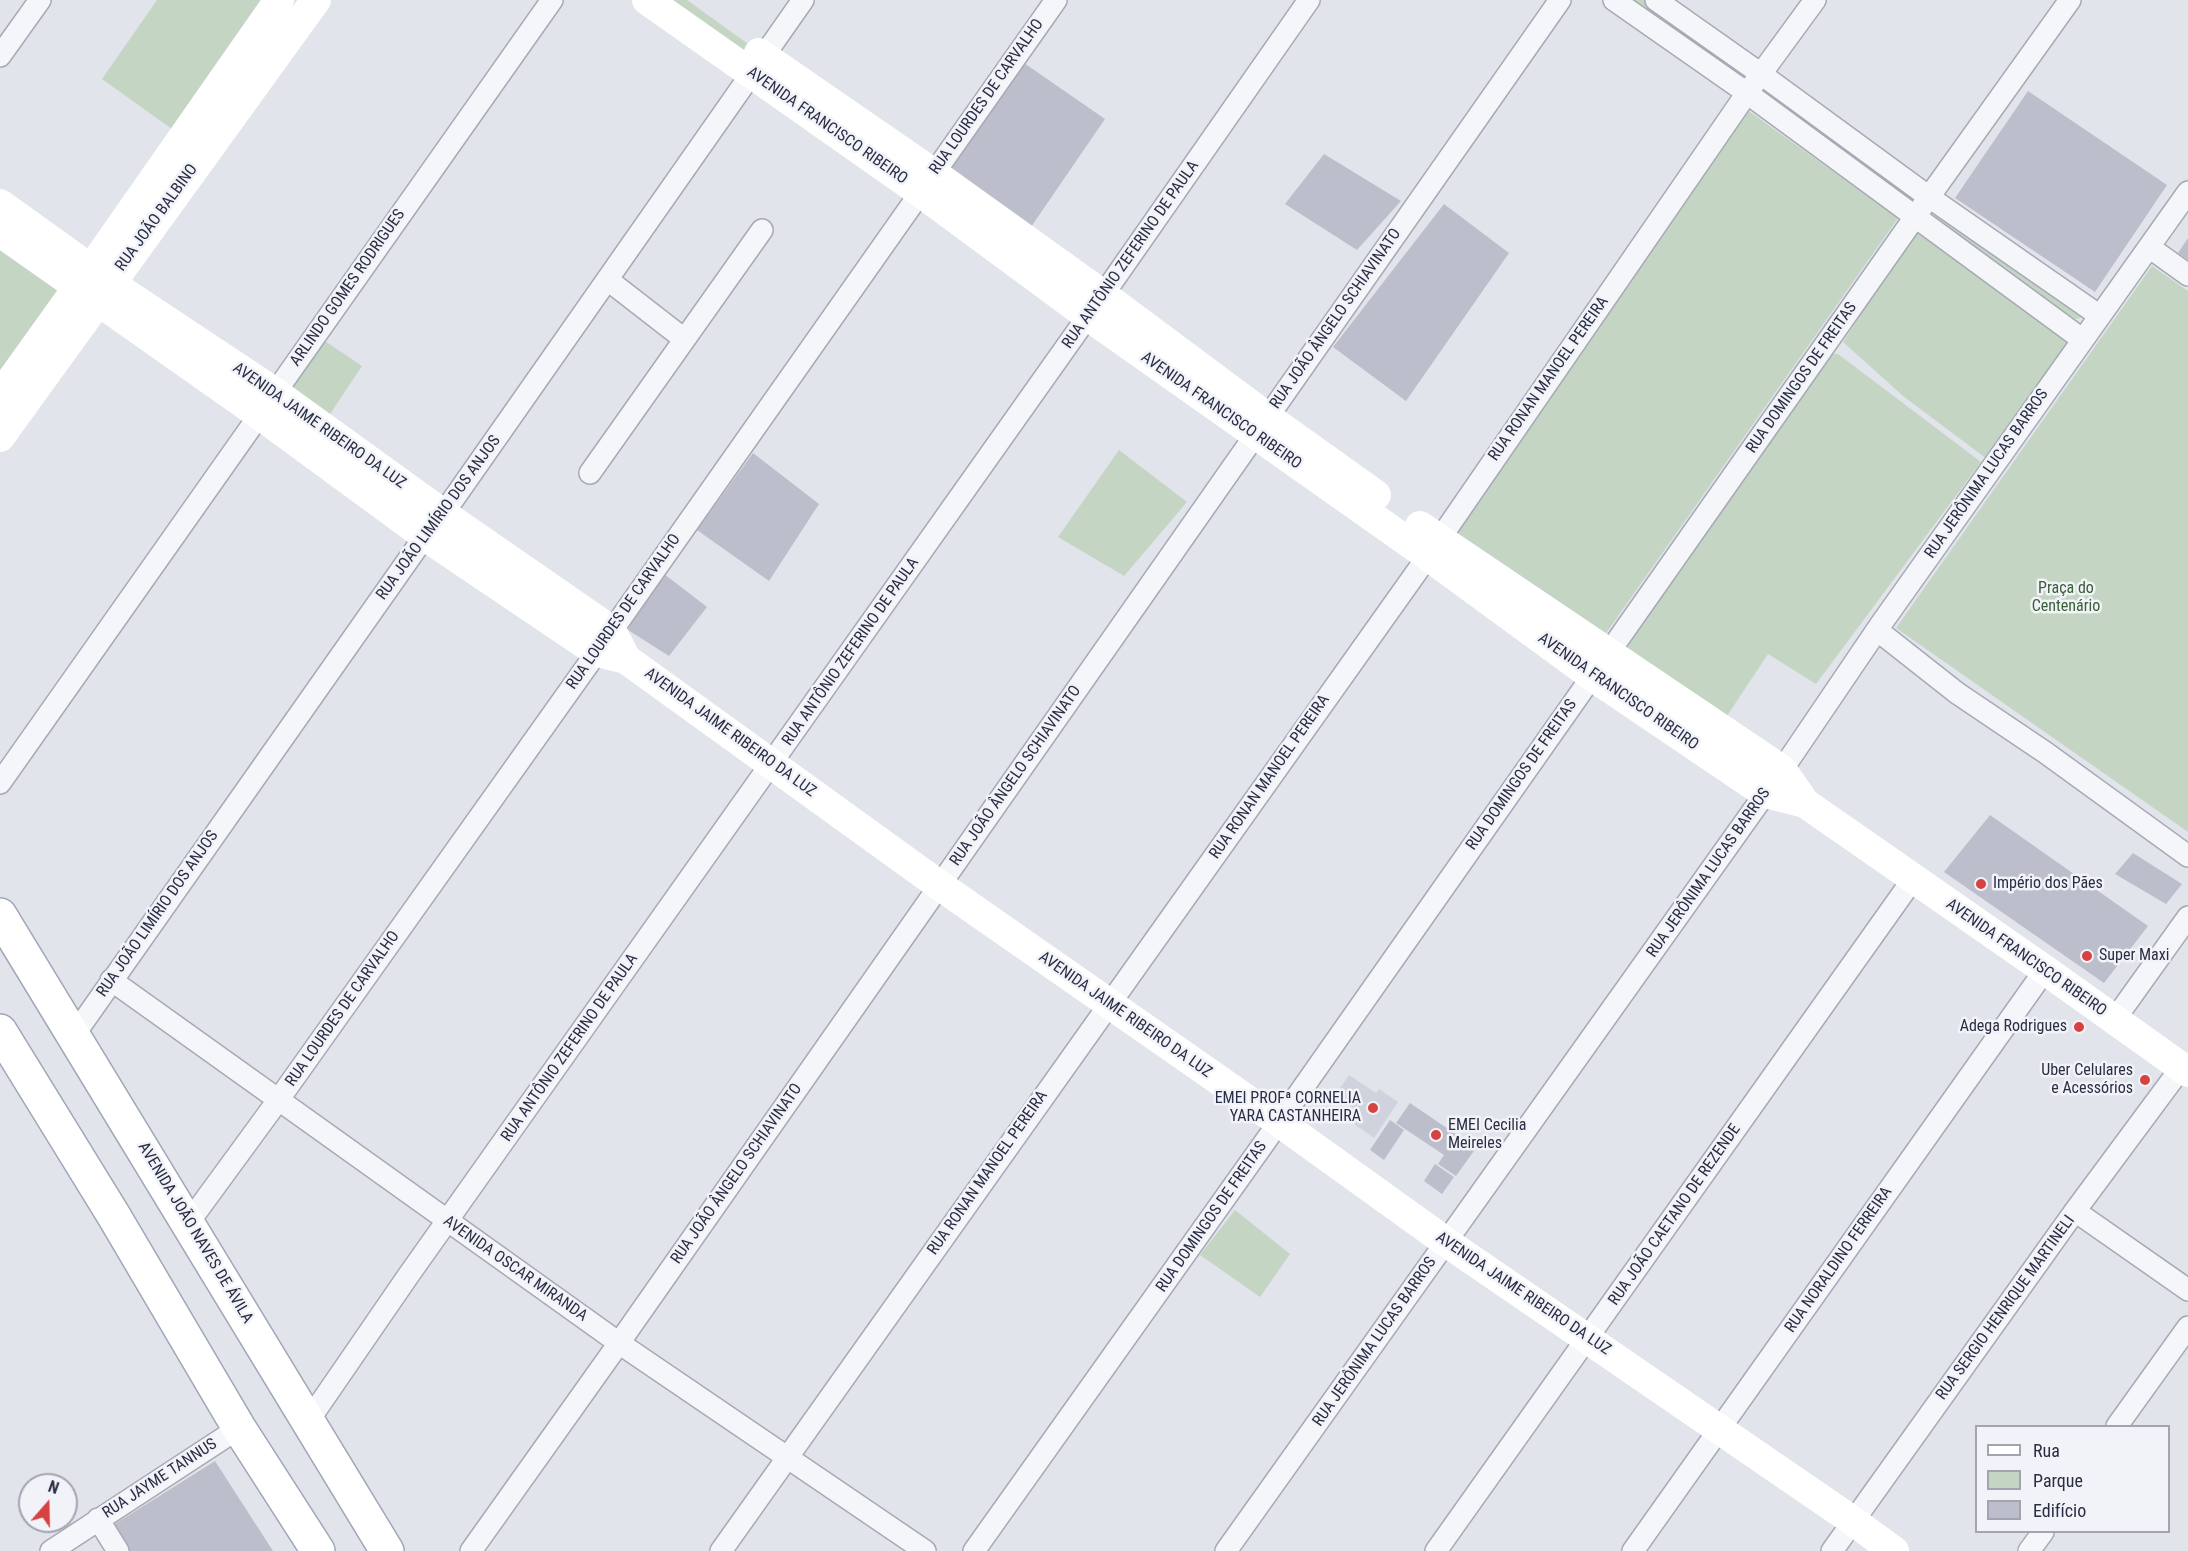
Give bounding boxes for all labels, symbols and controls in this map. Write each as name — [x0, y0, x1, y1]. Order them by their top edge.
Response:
street label: RUA LOURDES DE CARVALHO — [926, 15, 1048, 179]
street label: AVENIDA FRANCISCO RIBEIRO — [743, 63, 911, 189]
street label: RUA ANTÔNIO ZEFERINO DE PAULA — [1059, 157, 1203, 353]
street label: RUA JOÃO BALBINO — [112, 161, 202, 275]
street label: ARLINDO GOMES RODRIGUES — [286, 206, 410, 370]
street label: RUA JOÃO ÂNGELO SCHIAVINATO — [1266, 225, 1406, 413]
street label: RUA RONAN MANOEL PEREIRA — [1485, 293, 1613, 465]
street label: RUA DOMINGOS DE FREITAS — [1743, 299, 1861, 457]
street label: AVENIDA FRANCISCO RIBEIRO — [1137, 348, 1305, 474]
street label: AVENIDA JAIME RIBEIRO DA LUZ — [229, 359, 409, 493]
street label: RUA JERÔNIMA LUCAS BARROS — [1921, 386, 2053, 562]
street label: RUA JOÃO LIMÍRIO DOS ANJOS — [373, 432, 505, 604]
street label: RUA LOURDES DE CARVALHO — [563, 530, 685, 694]
street label: RUA ANTÔNIO ZEFERINO DE PAULA — [779, 554, 923, 750]
park label: Praça do Centenário — [2032, 579, 2100, 617]
street label: AVENIDA FRANCISCO RIBEIRO — [1534, 629, 1702, 755]
street label: AVENIDA JAIME RIBEIRO DA LUZ — [641, 664, 819, 802]
street label: RUA JOÃO ÂNGELO SCHIAVINATO — [946, 682, 1086, 870]
street label: RUA RONAN MANOEL PEREIRA — [1206, 691, 1334, 863]
street label: RUA DOMINGOS DE FREITAS — [1463, 696, 1581, 854]
street label: RUA JERÔNIMA LUCAS BARROS — [1643, 785, 1775, 961]
street label: RUA JOÃO LIMÍRIO DOS ANJOS — [93, 827, 223, 1001]
place label: Império dos Pães — [1993, 874, 2103, 894]
marker: Império dos Pães — [1974, 877, 1988, 891]
street label: AVENIDA FRANCISCO RIBEIRO — [1942, 895, 2110, 1021]
street label: RUA LOURDES DE CARVALHO — [282, 927, 404, 1091]
place label: Super Maxi — [2099, 946, 2169, 966]
street label: AVENIDA JAIME RIBEIRO DA LUZ — [1035, 948, 1215, 1082]
marker: Super Maxi — [2080, 949, 2094, 963]
street label: RUA ANTÔNIO ZEFERINO DE PAULA — [498, 950, 642, 1146]
place label: Adega Rodrigues — [1960, 1017, 2067, 1037]
marker: Adega Rodrigues — [2072, 1020, 2086, 1034]
place label: Uber Celulares e Acessórios — [2041, 1061, 2133, 1099]
marker: Uber Celulares e Acessórios — [2138, 1073, 2152, 1087]
street label: RUA JOÃO ÂNGELO SCHIAVINATO — [667, 1080, 807, 1268]
street label: RUA RONAN MANOEL PEREIRA — [924, 1087, 1052, 1259]
place label: EMEI PROFª CORNELIA YARA CASTANHEIRA — [1215, 1089, 1361, 1127]
marker: EMEI PROFª CORNELIA YARA CASTANHEIRA — [1366, 1101, 1380, 1115]
place label: EMEI Cecilia Meireles — [1448, 1116, 1526, 1154]
street label: RUA JOÃO CAETANO DE REZENDE — [1605, 1121, 1745, 1309]
marker: EMEI Cecilia Meireles — [1429, 1128, 1443, 1142]
street label: RUA DOMINGOS DE FREITAS — [1153, 1138, 1271, 1296]
street label: AVENIDA JOÃO NAVES DE ÁVILA — [133, 1139, 257, 1327]
street label: RUA NORALDINO FERREIRA — [1781, 1183, 1897, 1337]
street label: AVENIDA OSCAR MIRANDA — [439, 1212, 591, 1326]
street label: RUA SERGIO HENRIQUE MARTINELI — [1933, 1212, 2079, 1404]
street label: AVENIDA JAIME RIBEIRO DA LUZ — [1432, 1228, 1614, 1360]
street label: RUA JERÔNIMA LUCAS BARROS — [1309, 1254, 1441, 1430]
legend — [1975, 1425, 2170, 1533]
street label: RUA JAYME TANNUS — [99, 1435, 221, 1523]
text: Rua — [2033, 1440, 2060, 1461]
text: Parque — [2033, 1470, 2083, 1491]
north arrow — [18, 1473, 78, 1533]
text: N — [46, 1477, 61, 1498]
text: Edifício — [2033, 1500, 2086, 1521]

